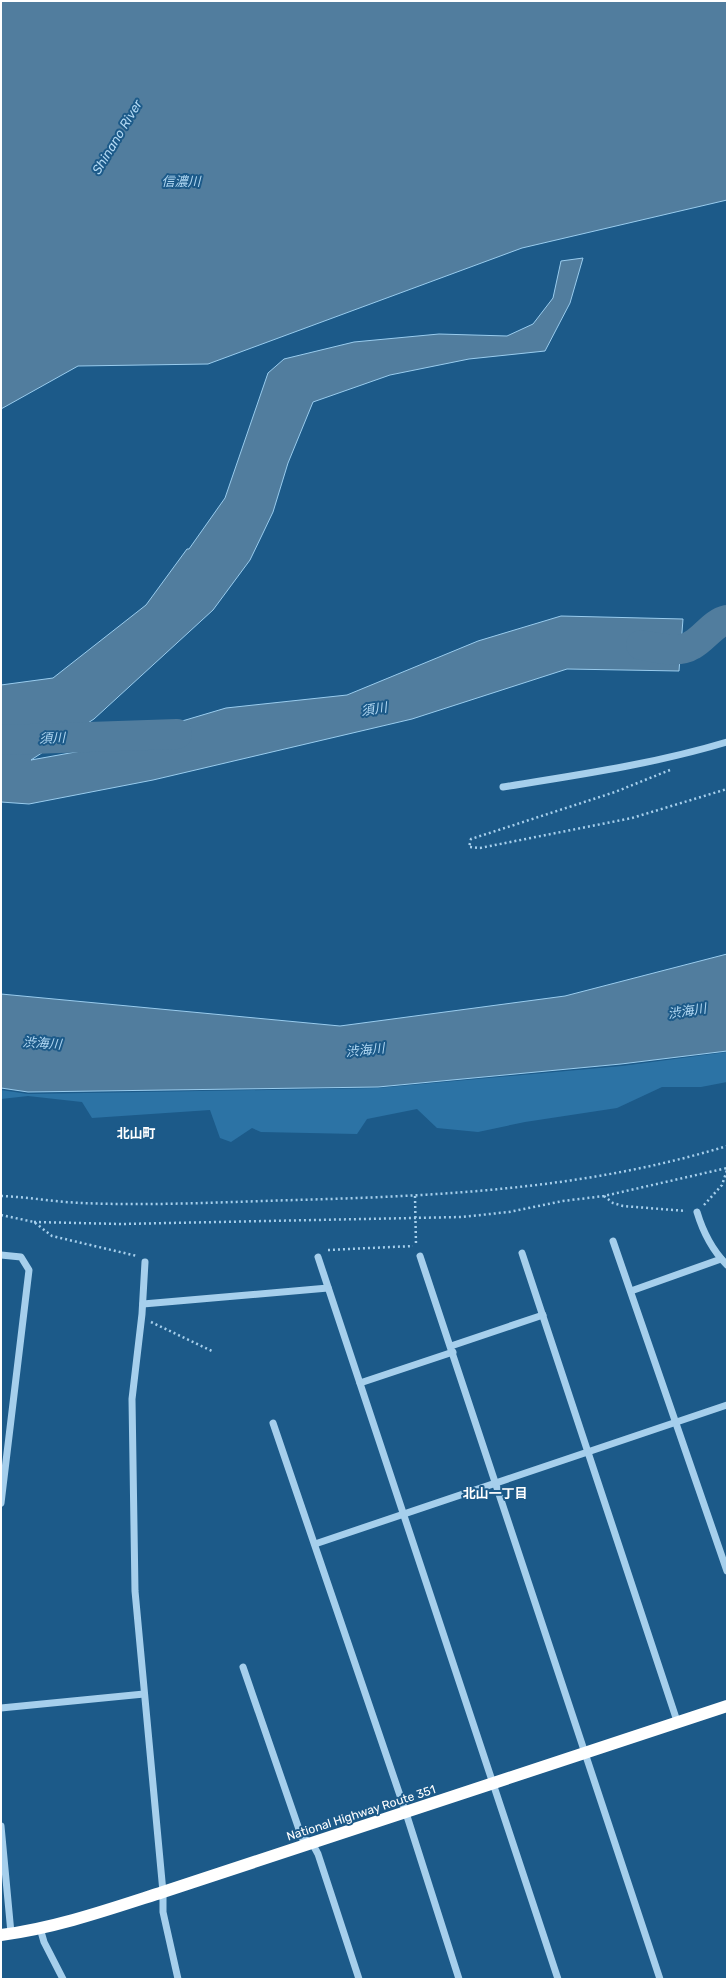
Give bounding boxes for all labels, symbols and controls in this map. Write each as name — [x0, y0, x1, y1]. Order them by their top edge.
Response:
water label: Shinano River — [89, 96, 146, 177]
water label: 信濃川 — [161, 174, 202, 189]
water label: 須川 — [360, 699, 390, 718]
water label: 須川 — [39, 730, 67, 746]
water label: 渋海川 — [667, 1000, 709, 1021]
water label: 渋海川 — [22, 1034, 64, 1052]
water label: 渋海川 — [345, 1040, 387, 1059]
district label: 北山町 — [116, 1126, 156, 1141]
district label: 北山一丁目 — [462, 1486, 528, 1501]
street label: National Highway Route 351 — [285, 1782, 437, 1844]

